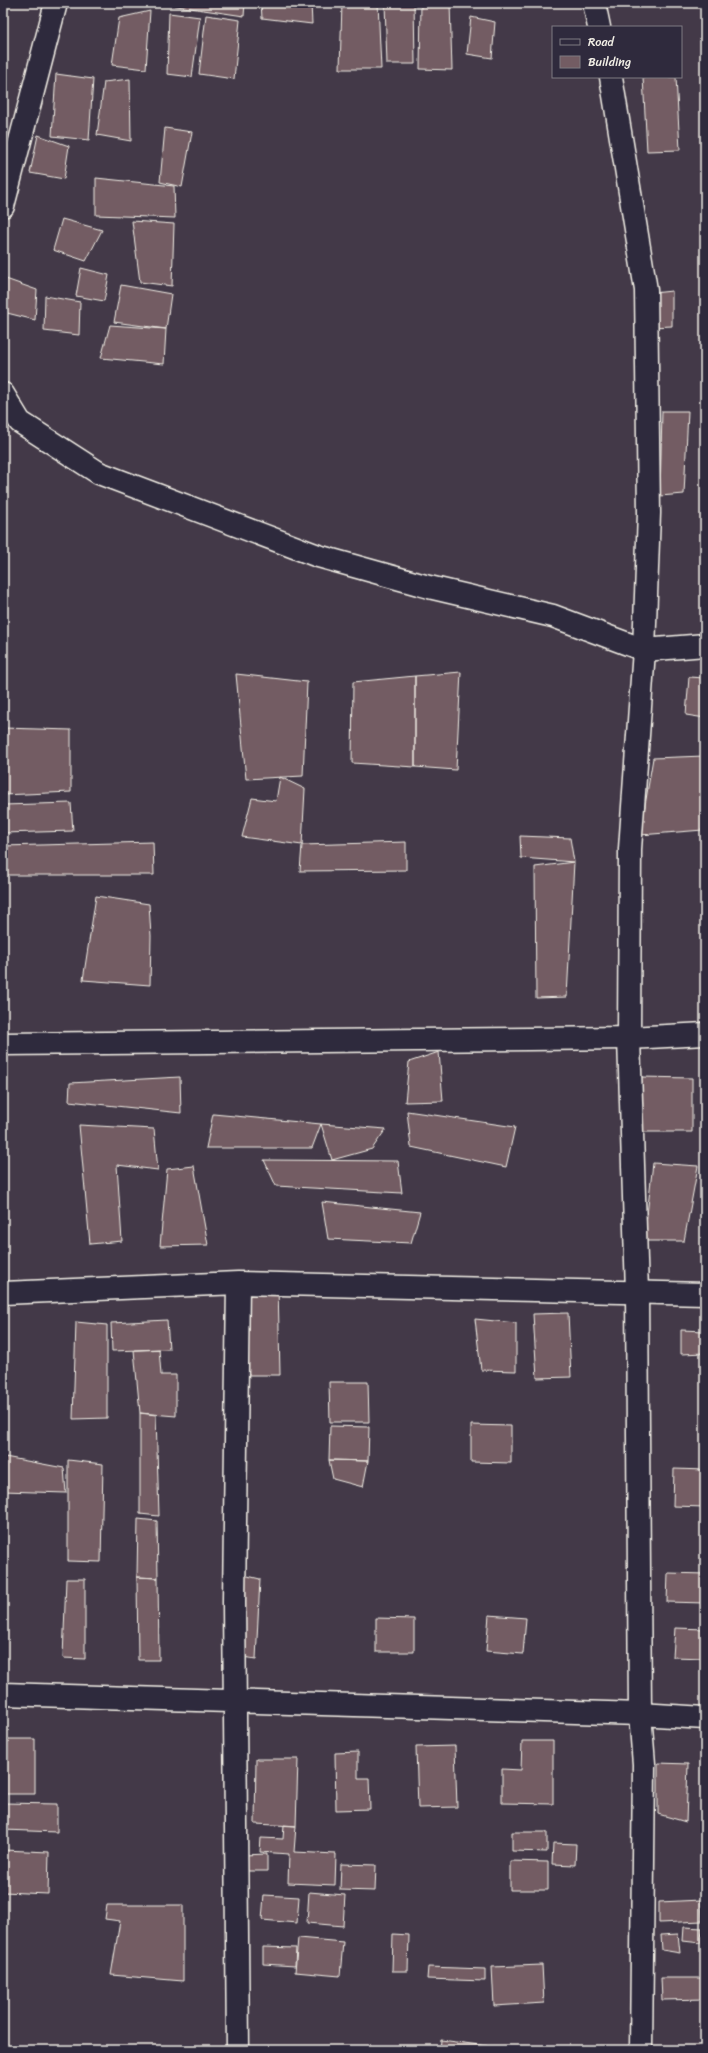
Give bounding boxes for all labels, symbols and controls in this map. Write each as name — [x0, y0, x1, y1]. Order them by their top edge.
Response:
legend — [552, 26, 682, 78]
text: Road — [588, 31, 615, 53]
text: Building — [588, 51, 631, 73]

